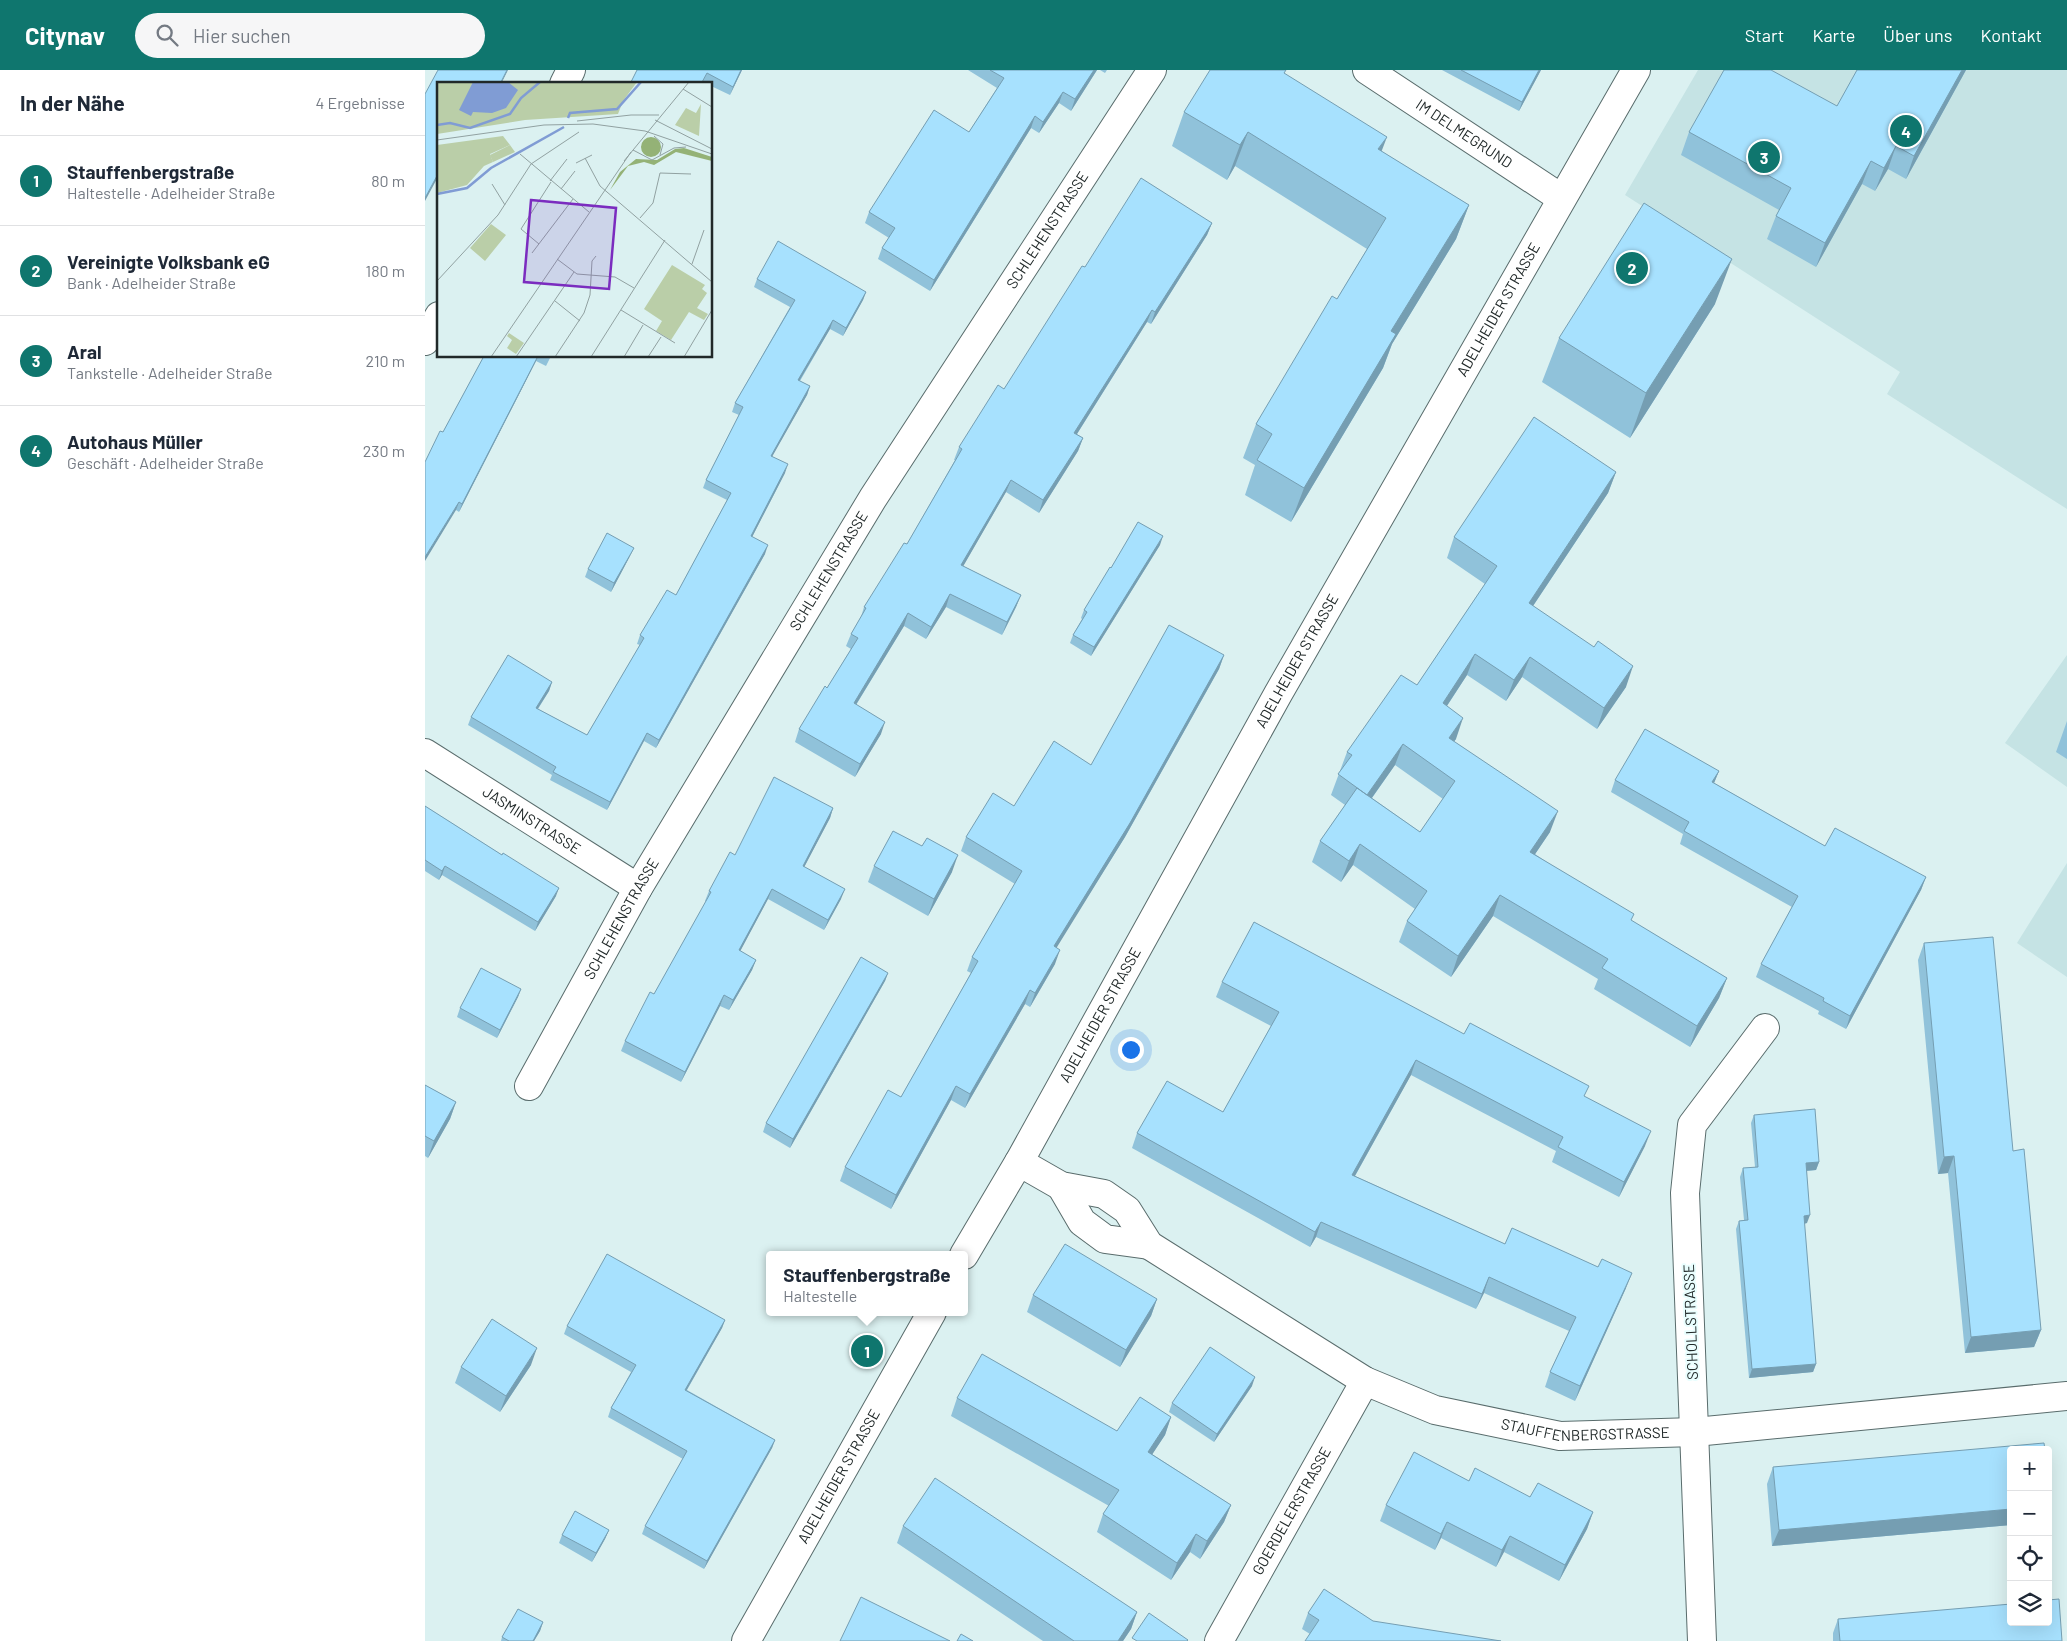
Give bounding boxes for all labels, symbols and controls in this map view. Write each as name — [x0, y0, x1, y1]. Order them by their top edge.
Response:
search box — [135, 13, 485, 58]
text: Citynav — [25, 21, 105, 50]
icon: search — [153, 21, 181, 49]
text: Hier suchen — [193, 24, 291, 47]
text: Start — [1745, 24, 1784, 46]
text: Karte — [1812, 24, 1855, 46]
text: Über uns — [1883, 24, 1952, 46]
text: Kontakt — [1980, 24, 2042, 46]
inset map — [437, 82, 713, 358]
text: In der Nähe — [20, 90, 125, 115]
text: 4 Ergebnisse — [315, 93, 405, 112]
street label: IM DELMEGRUND — [1413, 95, 1516, 171]
pin: 4 — [1890, 112, 1922, 150]
pin: 3 — [1748, 138, 1780, 176]
text: Stauffenbergstraße — [67, 160, 234, 183]
street label: SCHLEHENSTRASSE — [1002, 168, 1091, 292]
text: 1 — [33, 171, 39, 190]
text: 80 m — [371, 171, 405, 190]
text: Haltestelle · Adelheider Straße — [67, 183, 275, 202]
street label: ADELHEIDER STRASSE — [1452, 239, 1543, 379]
pin: 2 — [1616, 249, 1648, 287]
text: Vereinigte Volksbank eG — [67, 250, 270, 273]
text: 2 — [32, 261, 40, 280]
text: 180 m — [366, 261, 405, 280]
text: Bank · Adelheider Straße — [67, 273, 236, 292]
text: Aral — [67, 340, 102, 363]
text: 3 — [32, 351, 40, 370]
text: 210 m — [366, 351, 405, 370]
text: Tankstelle · Adelheider Straße — [67, 363, 273, 382]
text: Autohaus Müller — [67, 430, 203, 453]
text: 4 — [31, 441, 41, 460]
text: 230 m — [363, 441, 405, 460]
text: Geschäft · Adelheider Straße — [67, 453, 264, 472]
street label: SCHLEHENSTRASSE — [785, 508, 871, 634]
street label: ADELHEIDER STRASSE — [1251, 590, 1342, 731]
street label: JASMINSTRASSE — [480, 782, 584, 857]
street label: SCHLEHENSTRASSE — [579, 854, 662, 982]
street label: ADELHEIDER STRASSE — [1055, 944, 1144, 1085]
your location — [1118, 1037, 1144, 1063]
popup — [766, 1251, 968, 1316]
text: Stauffenbergstraße — [783, 1263, 951, 1286]
street label: SCHOLLSTRASSE — [1679, 1264, 1701, 1380]
text: Haltestelle — [783, 1286, 857, 1305]
pin: 1 — [851, 1332, 883, 1370]
street label: ADELHEIDER STRASSE — [793, 1406, 883, 1546]
street label: STAUFFENBERGSTRASSE — [1500, 1414, 1670, 1444]
street label: GOERDELERSTRASSE — [1248, 1443, 1334, 1578]
map controls — [2007, 1446, 2052, 1626]
button: + — [2007, 1446, 2052, 1491]
button: − — [2007, 1491, 2052, 1536]
button: locate — [2007, 1536, 2052, 1581]
button: layers — [2007, 1581, 2052, 1626]

